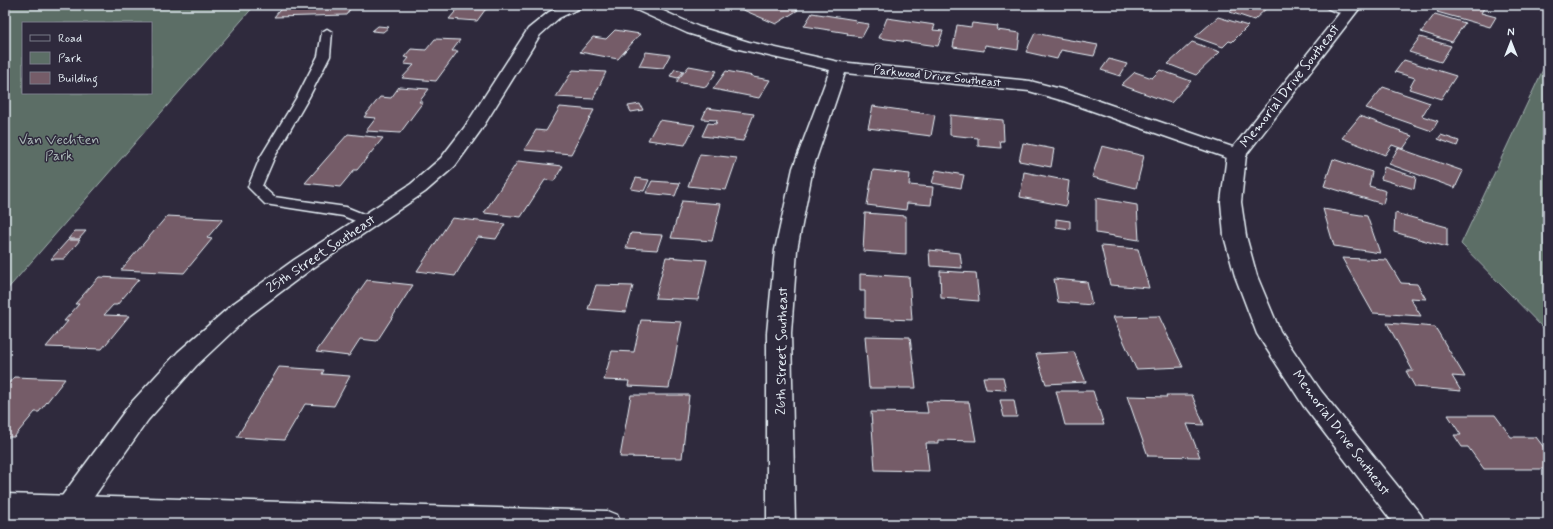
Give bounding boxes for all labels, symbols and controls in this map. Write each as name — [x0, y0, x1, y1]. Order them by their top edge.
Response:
street label: Memorial Drive Southeast — [1236, 20, 1344, 152]
legend — [22, 22, 152, 94]
north arrow — [1491, 22, 1531, 62]
text: N — [1507, 26, 1515, 40]
text: Road — [58, 31, 82, 47]
text: Park — [58, 51, 82, 67]
street label: Parkwood Drive Southeast — [872, 62, 1002, 92]
text: Building — [58, 71, 98, 88]
park label: Van Vechten Park — [19, 131, 99, 165]
street label: 25th Street Southeast — [263, 211, 379, 297]
street label: 26th Street Southeast — [772, 286, 792, 415]
street label: Memorial Drive Southeast — [1288, 367, 1394, 500]

